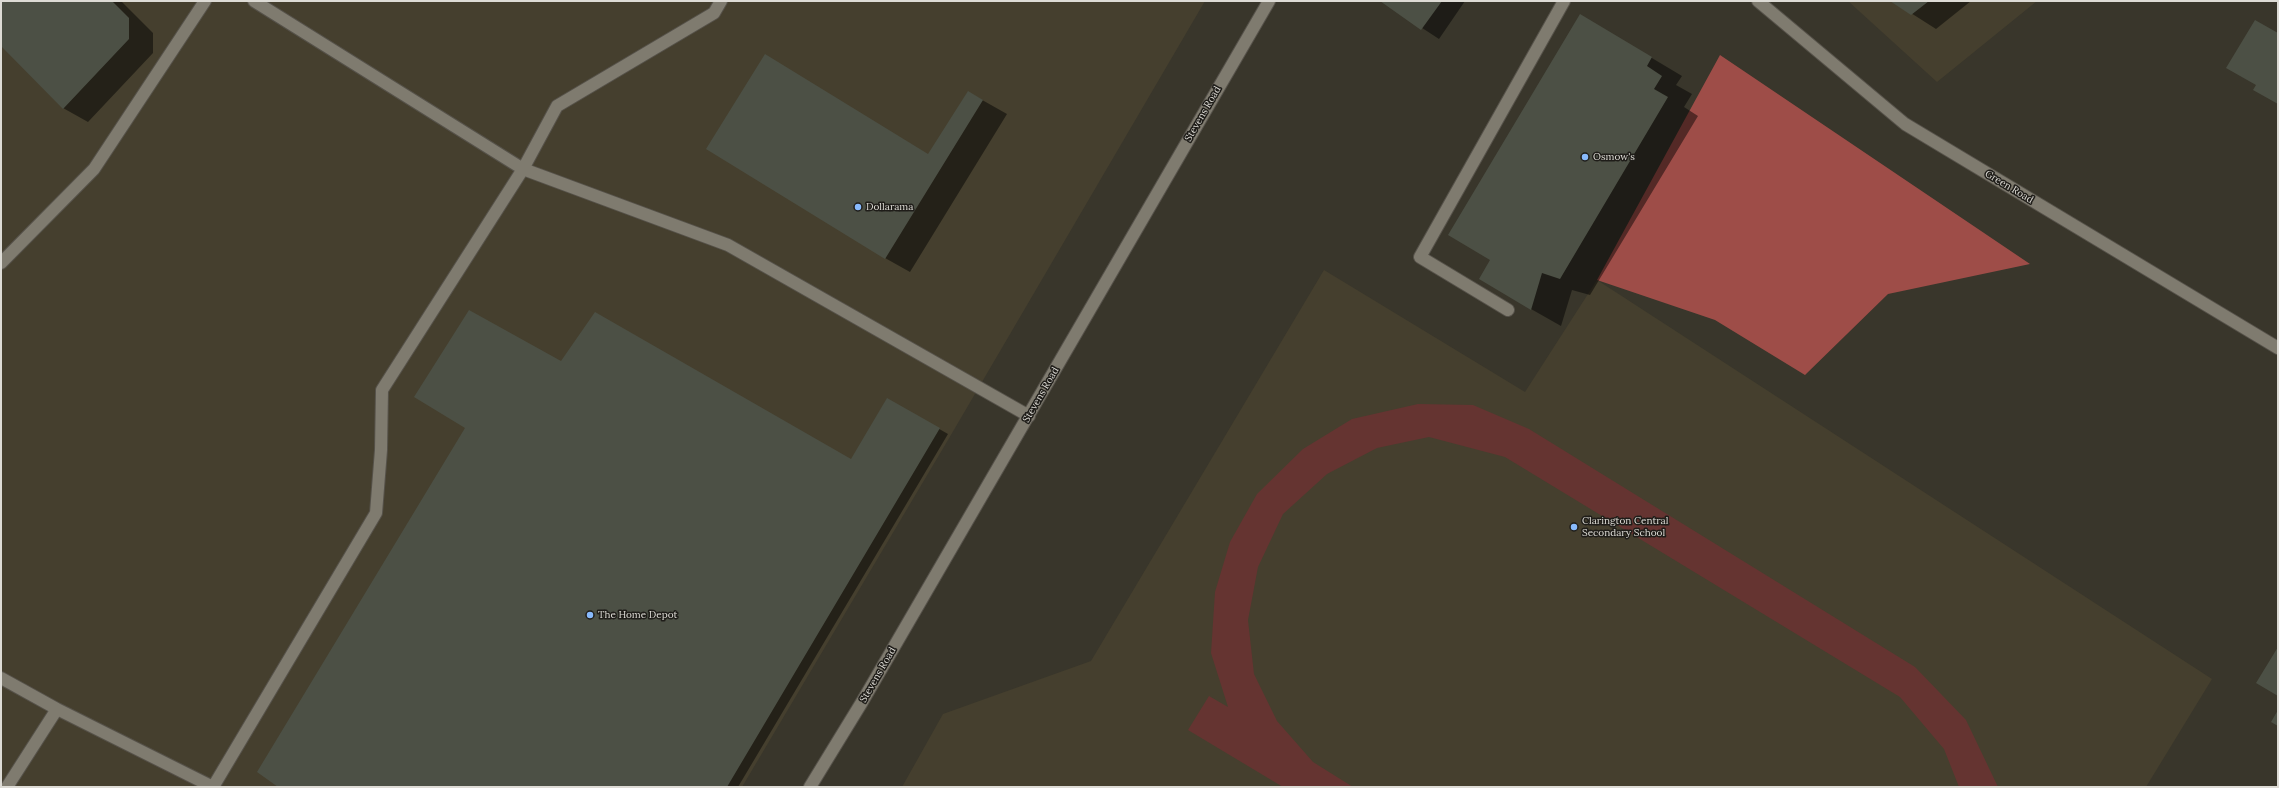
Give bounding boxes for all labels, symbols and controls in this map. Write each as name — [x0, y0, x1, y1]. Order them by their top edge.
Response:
street label: Stevens Road — [1182, 84, 1224, 144]
place label: Osmow's — [1593, 151, 1635, 163]
marker: Osmow's — [1580, 152, 1590, 162]
street label: Green Road — [1983, 168, 2035, 206]
place label: Dollarama — [866, 201, 913, 213]
marker: Dollarama — [853, 202, 863, 212]
street label: Stevens Road — [1020, 365, 1062, 425]
place label: Clarington Central Secondary School — [1582, 515, 1668, 538]
marker: Clarington Central Secondary School — [1569, 522, 1579, 532]
place label: The Home Depot — [598, 609, 677, 621]
marker: The Home Depot — [585, 610, 595, 620]
street label: Stevens Road — [857, 645, 899, 705]

